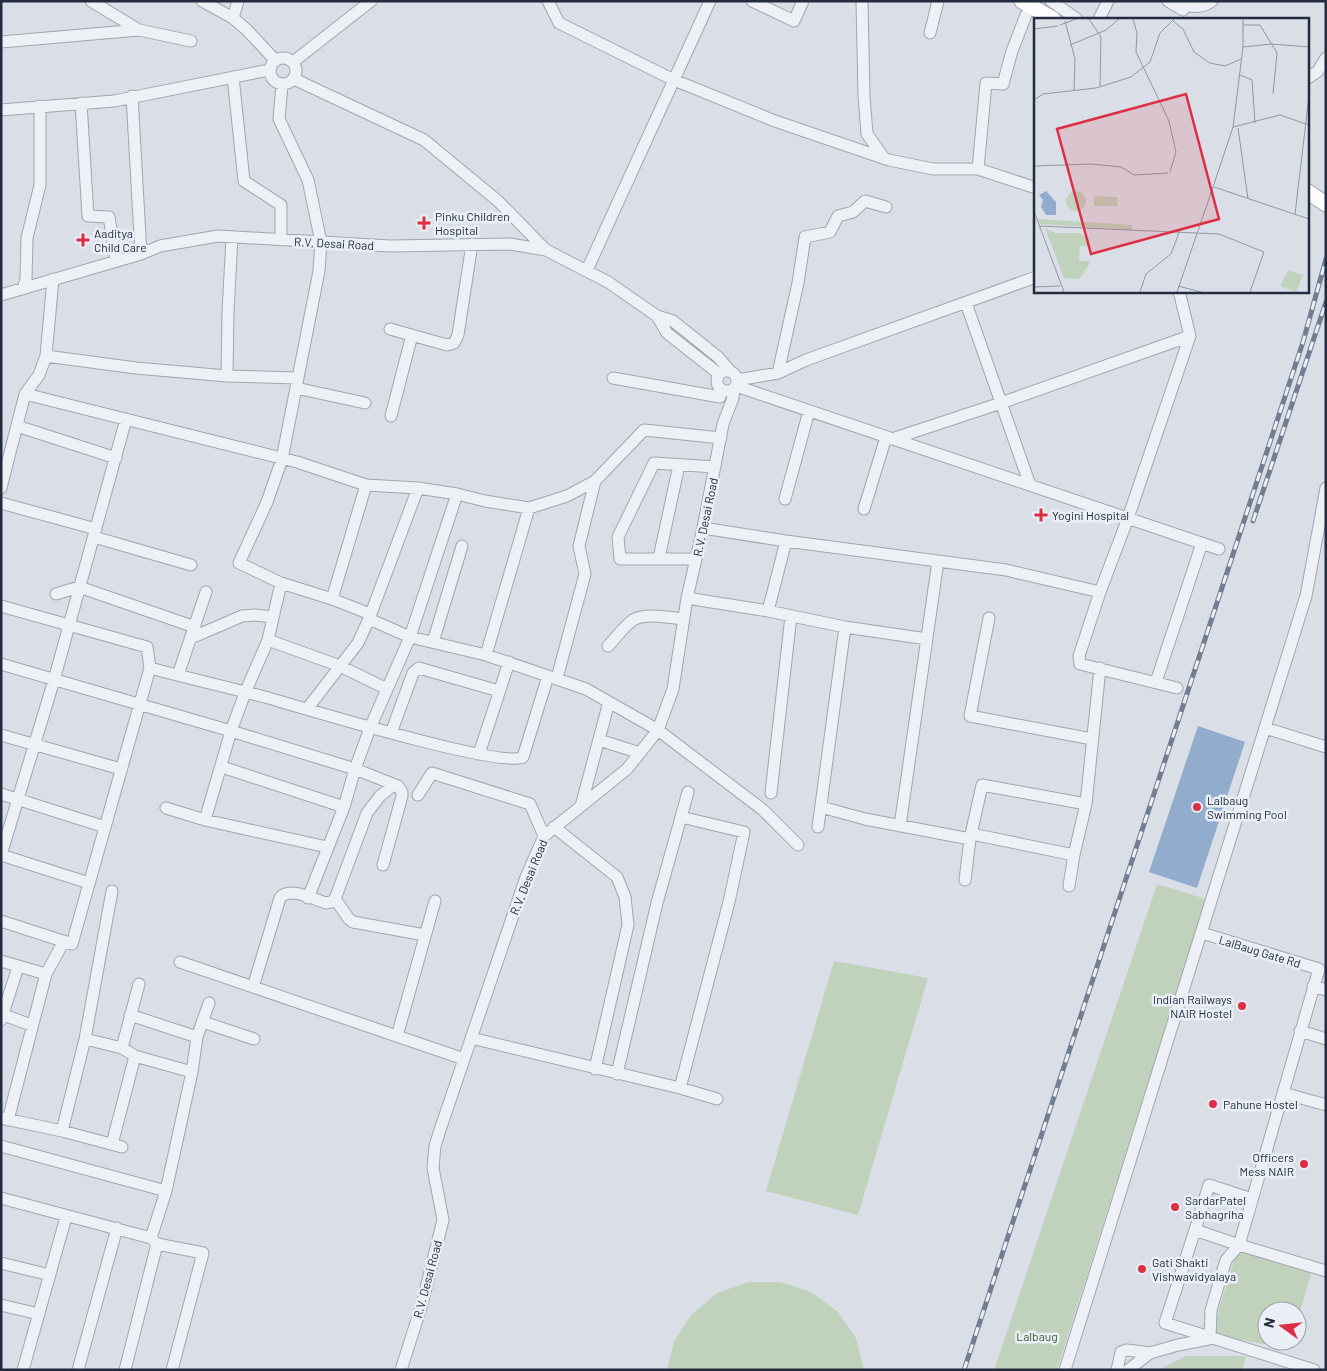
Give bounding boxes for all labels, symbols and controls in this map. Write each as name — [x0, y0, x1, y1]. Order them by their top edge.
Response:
inset map — [1034, 18, 1310, 292]
place label: Pinku Children Hospital — [435, 209, 510, 237]
marker: Pinku Children Hospital — [417, 216, 431, 230]
place label: Aaditya Child Care — [94, 226, 147, 254]
marker: Aaditya Child Care — [76, 233, 90, 247]
street label: R.V. Desai Road — [294, 234, 374, 252]
street label: R.V. Desai Road — [690, 476, 720, 558]
marker: Yogini Hospital — [1034, 508, 1048, 522]
place label: Yogini Hospital — [1052, 508, 1129, 522]
place label: Lalbaug Swimming Pool — [1207, 793, 1287, 821]
marker: Lalbaug Swimming Pool — [1191, 801, 1203, 813]
street label: R.V. Desai Road — [506, 837, 550, 917]
street label: LalBaug Gate Rd — [1217, 932, 1303, 970]
place label: Indian Railways NAIR Hostel — [1153, 992, 1232, 1020]
marker: Indian Railways NAIR Hostel — [1236, 1000, 1248, 1012]
place label: Pahune Hostel — [1223, 1097, 1298, 1111]
marker: Pahune Hostel — [1207, 1098, 1219, 1110]
place label: Officers Mess NAIR — [1240, 1150, 1294, 1178]
marker: Officers Mess NAIR — [1298, 1158, 1310, 1170]
place label: SardarPatel Sabhagriha — [1185, 1193, 1246, 1221]
marker: SardarPatel Sabhagriha — [1169, 1201, 1181, 1213]
street label: R.V. Desai Road — [410, 1238, 444, 1320]
place label: Gati Shakti Vishwavidyalaya — [1152, 1255, 1236, 1283]
marker: Gati Shakti Vishwavidyalaya — [1136, 1263, 1148, 1275]
north arrow — [1257, 1301, 1307, 1351]
text: N — [1260, 1316, 1278, 1329]
park label: Lalbaug — [1016, 1329, 1058, 1343]

